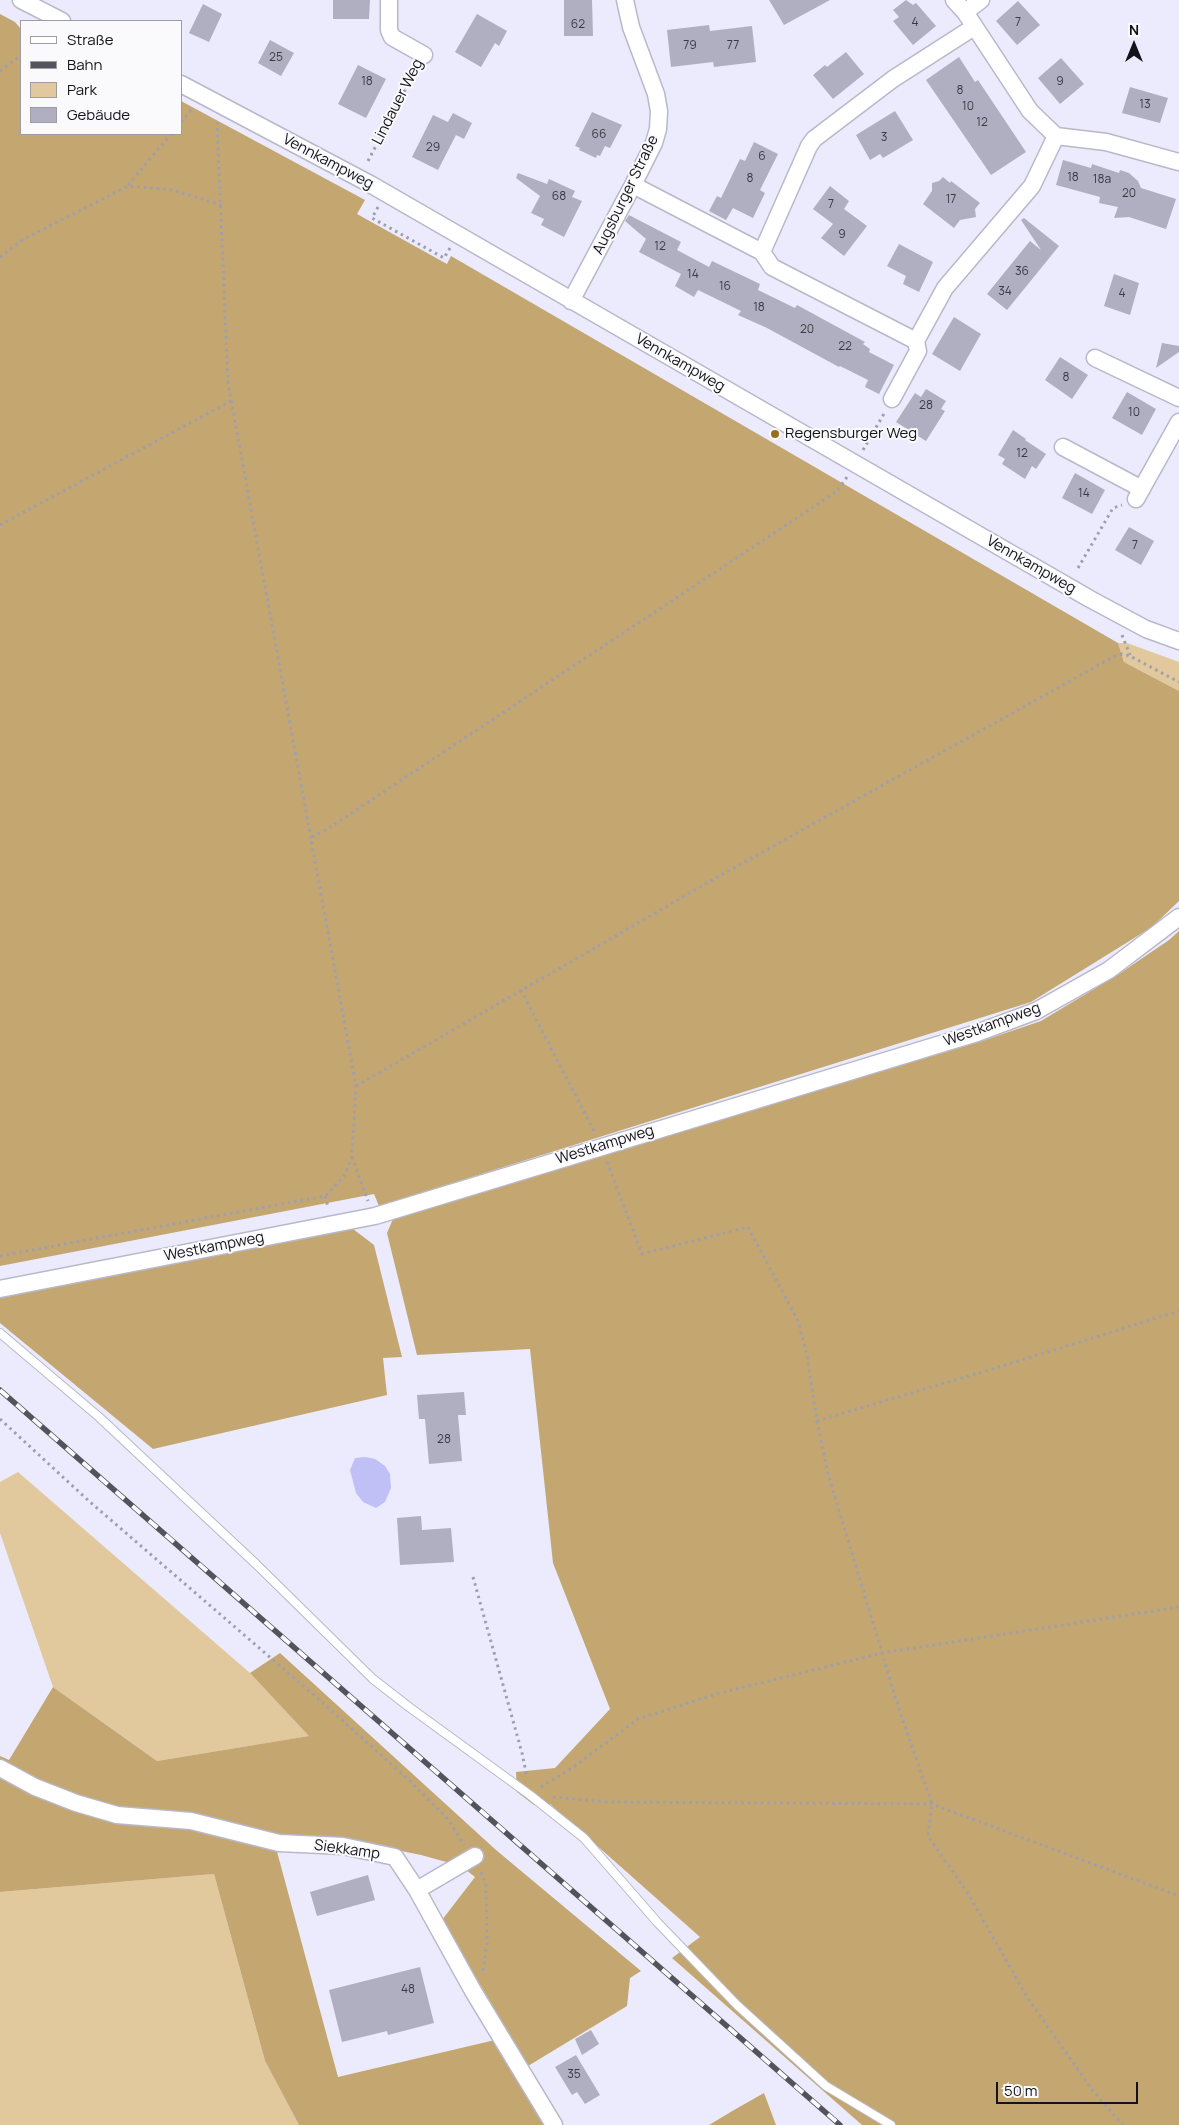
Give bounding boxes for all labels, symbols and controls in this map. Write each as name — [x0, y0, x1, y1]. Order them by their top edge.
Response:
house number: 4 — [911, 16, 919, 30]
house number: 7 — [1015, 16, 1021, 30]
house number: 62 — [571, 18, 585, 32]
legend — [20, 20, 182, 135]
north arrow — [1109, 20, 1159, 70]
text: N — [1129, 20, 1139, 39]
text: Straße — [67, 29, 113, 50]
house number: 79 — [683, 39, 697, 53]
house number: 77 — [727, 39, 739, 53]
house number: 25 — [269, 51, 283, 65]
text: Bahn — [67, 54, 102, 75]
street label: Lindauer Weg — [369, 56, 427, 148]
house number: 18 — [361, 75, 373, 89]
house number: 9 — [1056, 75, 1064, 89]
text: Park — [67, 79, 97, 100]
house number: 8 — [957, 84, 963, 98]
house number: 13 — [1139, 98, 1151, 112]
house number: 10 — [962, 100, 974, 114]
text: Gebäude — [67, 104, 130, 125]
house number: 12 — [976, 116, 988, 130]
house number: 66 — [592, 128, 606, 142]
street label: Vennkampweg — [279, 130, 377, 194]
house number: 3 — [881, 131, 887, 145]
street label: Augsburger Straße — [589, 132, 663, 258]
house number: 29 — [426, 141, 440, 155]
house number: 6 — [758, 150, 766, 164]
house number: 18 — [1067, 171, 1079, 185]
house number: 8 — [747, 172, 753, 186]
house number: 18a — [1093, 173, 1111, 187]
house number: 20 — [1122, 187, 1136, 201]
house number: 68 — [552, 190, 566, 204]
house number: 17 — [946, 193, 956, 207]
house number: 7 — [828, 198, 834, 212]
house number: 9 — [838, 228, 846, 242]
house number: 12 — [654, 240, 666, 254]
house number: 36 — [1015, 265, 1029, 279]
house number: 14 — [687, 268, 699, 282]
house number: 16 — [719, 280, 731, 294]
house number: 34 — [998, 285, 1012, 299]
house number: 4 — [1118, 287, 1126, 301]
house number: 18 — [753, 301, 765, 315]
house number: 20 — [800, 323, 814, 337]
street label: Vennkampweg — [632, 330, 728, 396]
house number: 22 — [838, 340, 852, 354]
house number: 8 — [1063, 371, 1069, 385]
house number: 28 — [919, 399, 933, 413]
house number: 10 — [1128, 406, 1140, 420]
place label: Regensburger Weg — [785, 425, 917, 443]
marker: Regensburger Weg — [769, 428, 781, 440]
house number: 12 — [1016, 447, 1028, 461]
house number: 14 — [1078, 487, 1090, 501]
street label: Vennkampweg — [983, 532, 1079, 598]
house number: 7 — [1132, 539, 1138, 553]
street label: Westkampweg — [941, 999, 1043, 1051]
street label: Westkampweg — [554, 1122, 656, 1168]
street label: Westkampweg — [162, 1228, 266, 1266]
house number: 28 — [437, 1433, 451, 1447]
street label: Siekkamp — [313, 1836, 381, 1864]
house number: 48 — [401, 1983, 415, 1997]
house number: 35 — [567, 2068, 581, 2082]
scale bar — [999, 2072, 1142, 2104]
text: 50 m — [1004, 2080, 1038, 2101]

